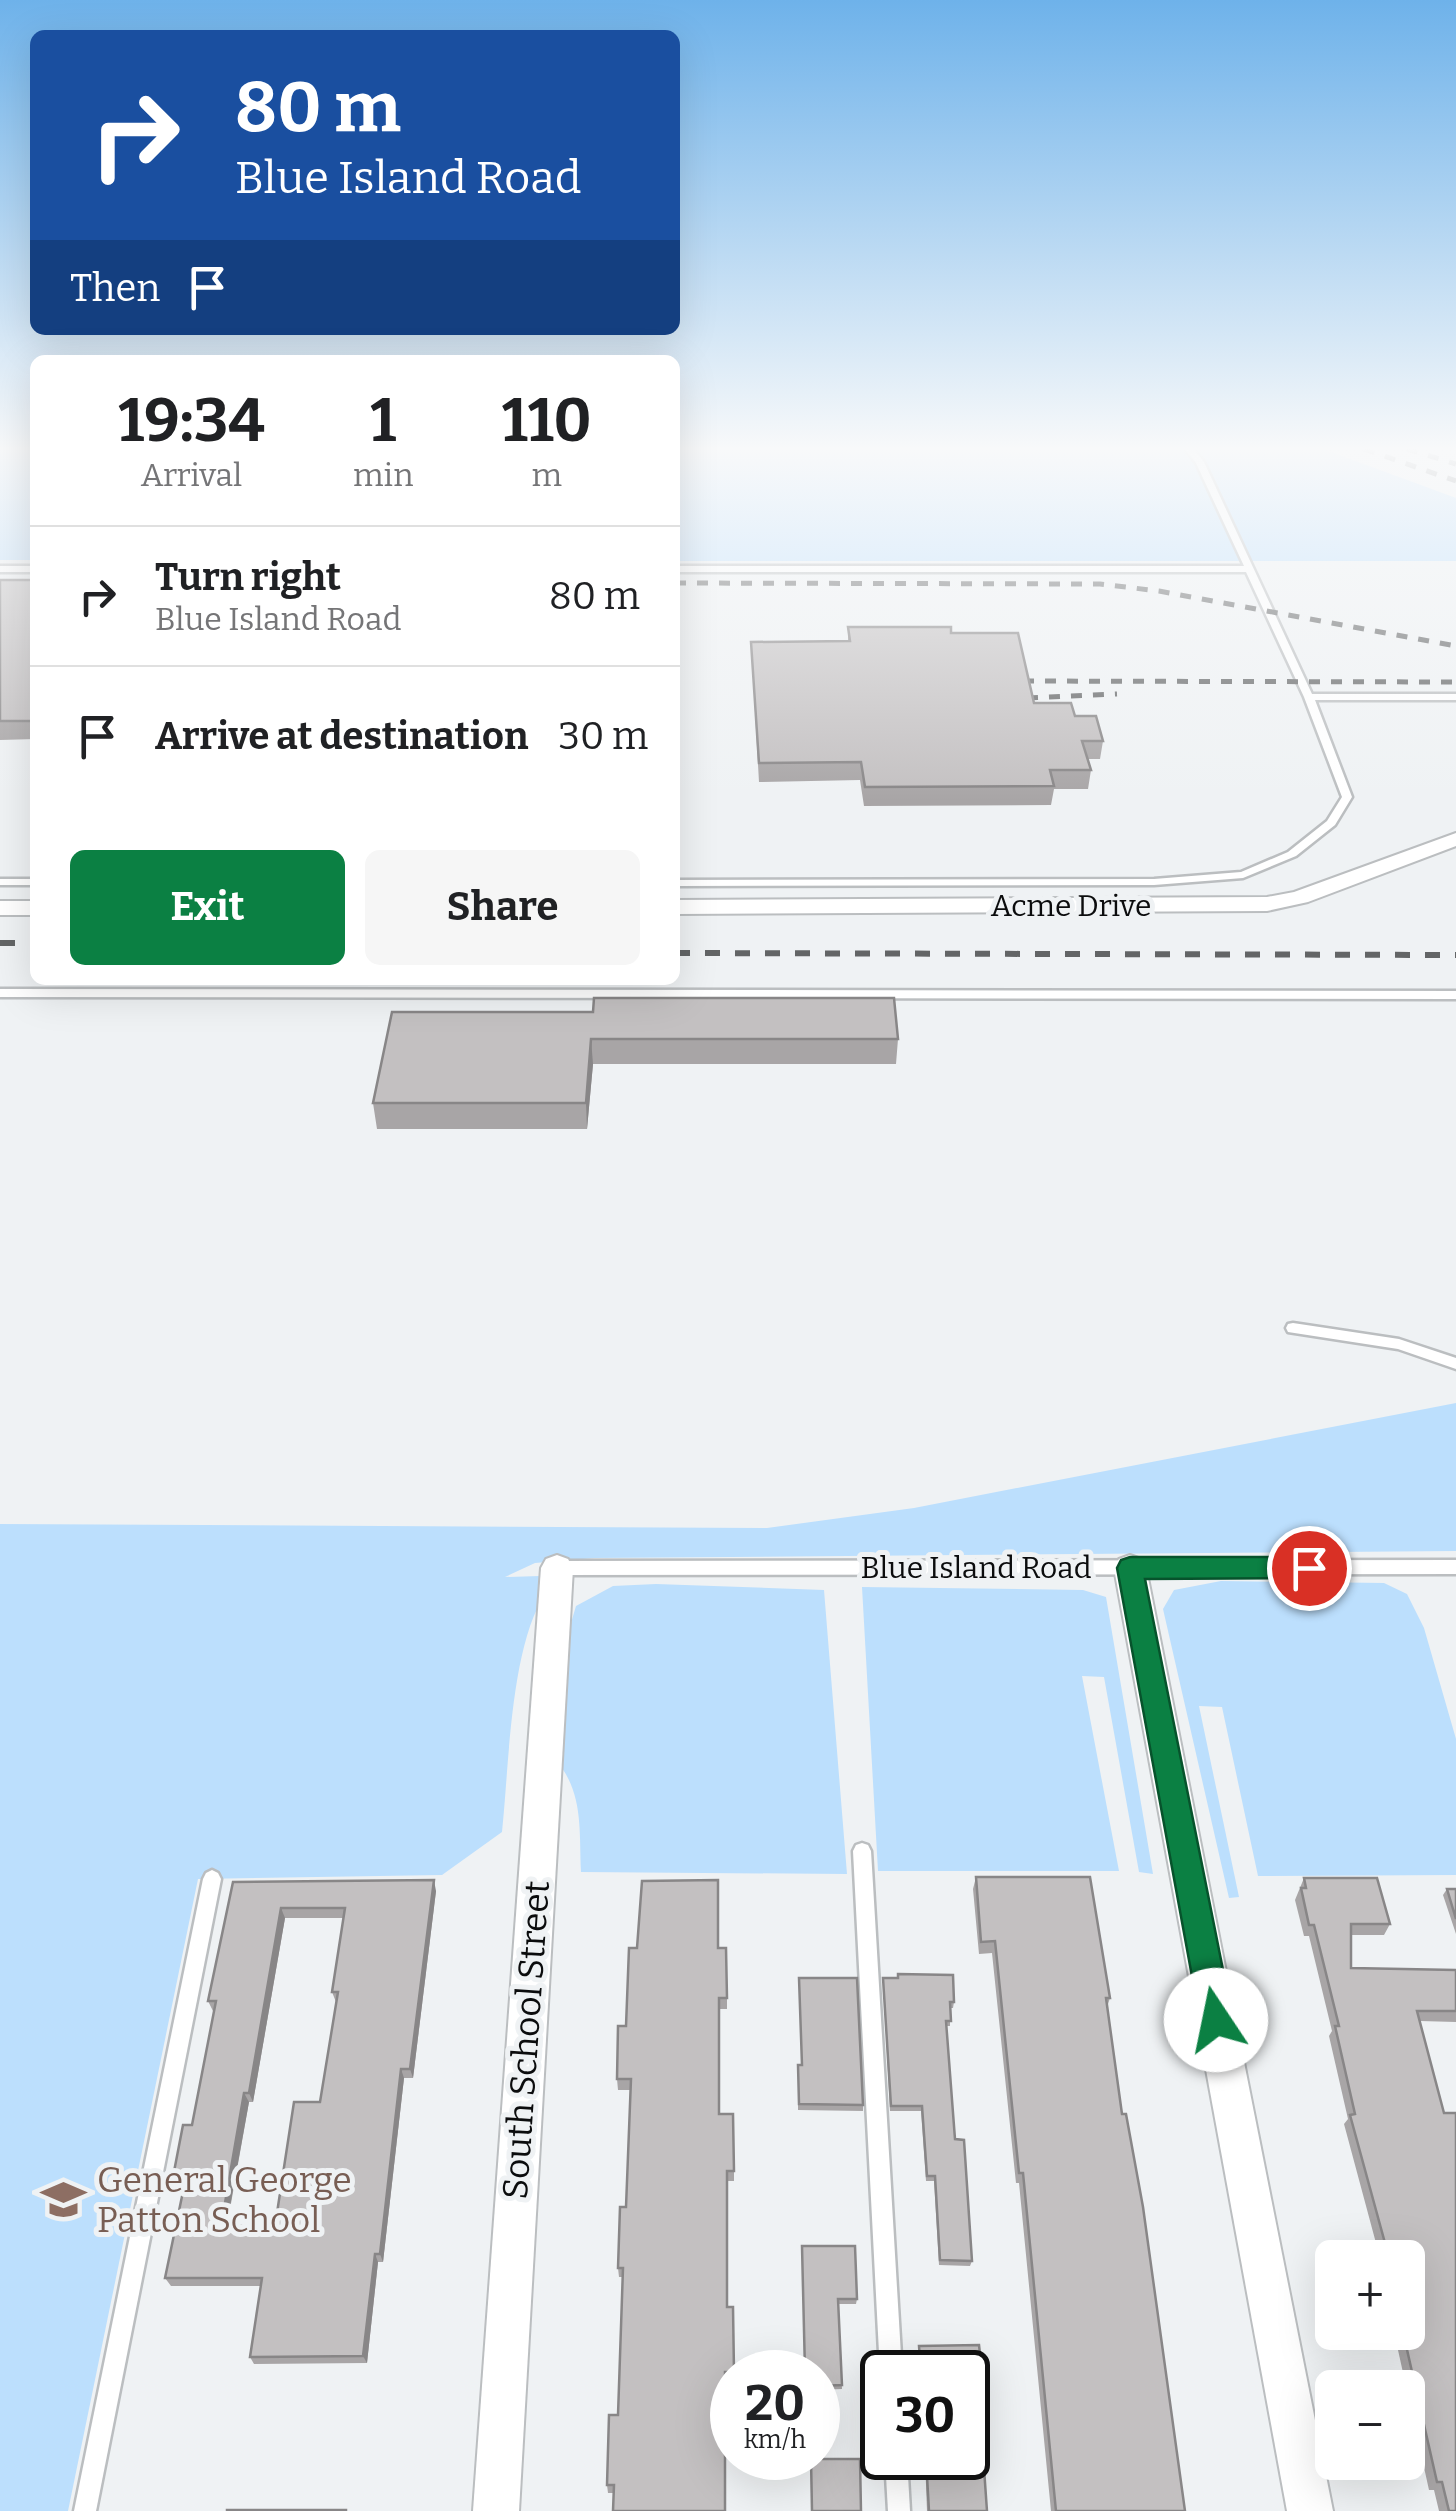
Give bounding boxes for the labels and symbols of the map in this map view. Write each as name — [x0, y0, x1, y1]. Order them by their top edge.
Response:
street label: Acme Drive — [991, 888, 1151, 924]
pin — [1267, 1526, 1352, 1611]
street label: Blue Island Road — [861, 1550, 1092, 1586]
street label: South School Street — [494, 1879, 558, 2201]
position arrow — [1164, 1968, 1268, 2072]
place label: General George Patton School — [97, 2159, 352, 2241]
school or university icon: General George Patton School — [40, 2176, 88, 2224]
speed limit sign: 30 — [860, 2350, 990, 2480]

